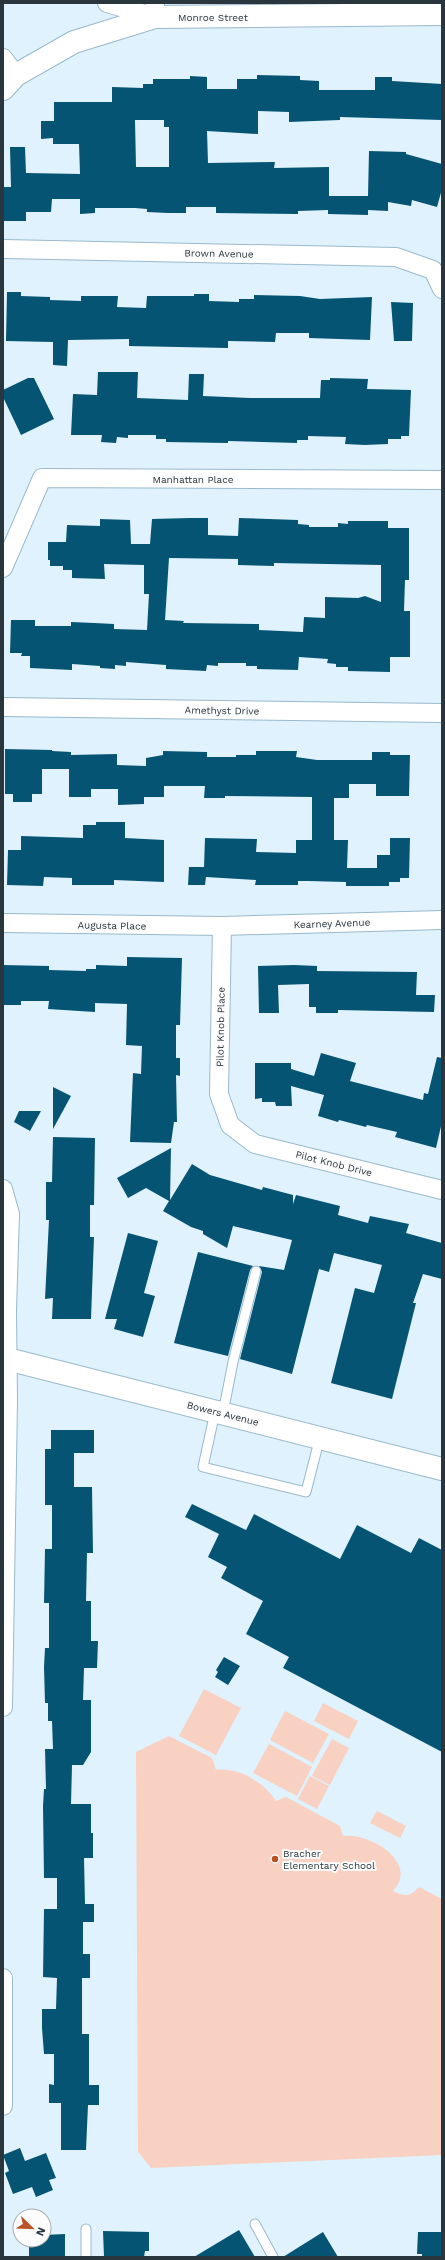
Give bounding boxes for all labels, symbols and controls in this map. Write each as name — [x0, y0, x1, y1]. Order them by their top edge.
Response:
street label: Monroe Street — [178, 12, 249, 23]
street label: Brown Avenue — [184, 247, 254, 260]
street label: Manhattan Place — [152, 474, 234, 485]
street label: Amethyst Drive — [185, 704, 260, 717]
street label: Kearney Avenue — [294, 917, 371, 930]
street label: Augusta Place — [78, 919, 147, 932]
street label: Pilot Knob Place — [214, 987, 227, 1067]
street label: Pilot Knob Drive — [294, 1149, 374, 1178]
street label: Bowers Avenue — [186, 1399, 260, 1428]
place label: Bracher Elementary School — [283, 1848, 375, 1871]
marker: Bracher Elementary School — [270, 1854, 280, 1864]
north arrow — [12, 2208, 52, 2248]
text: N — [33, 2225, 48, 2238]

